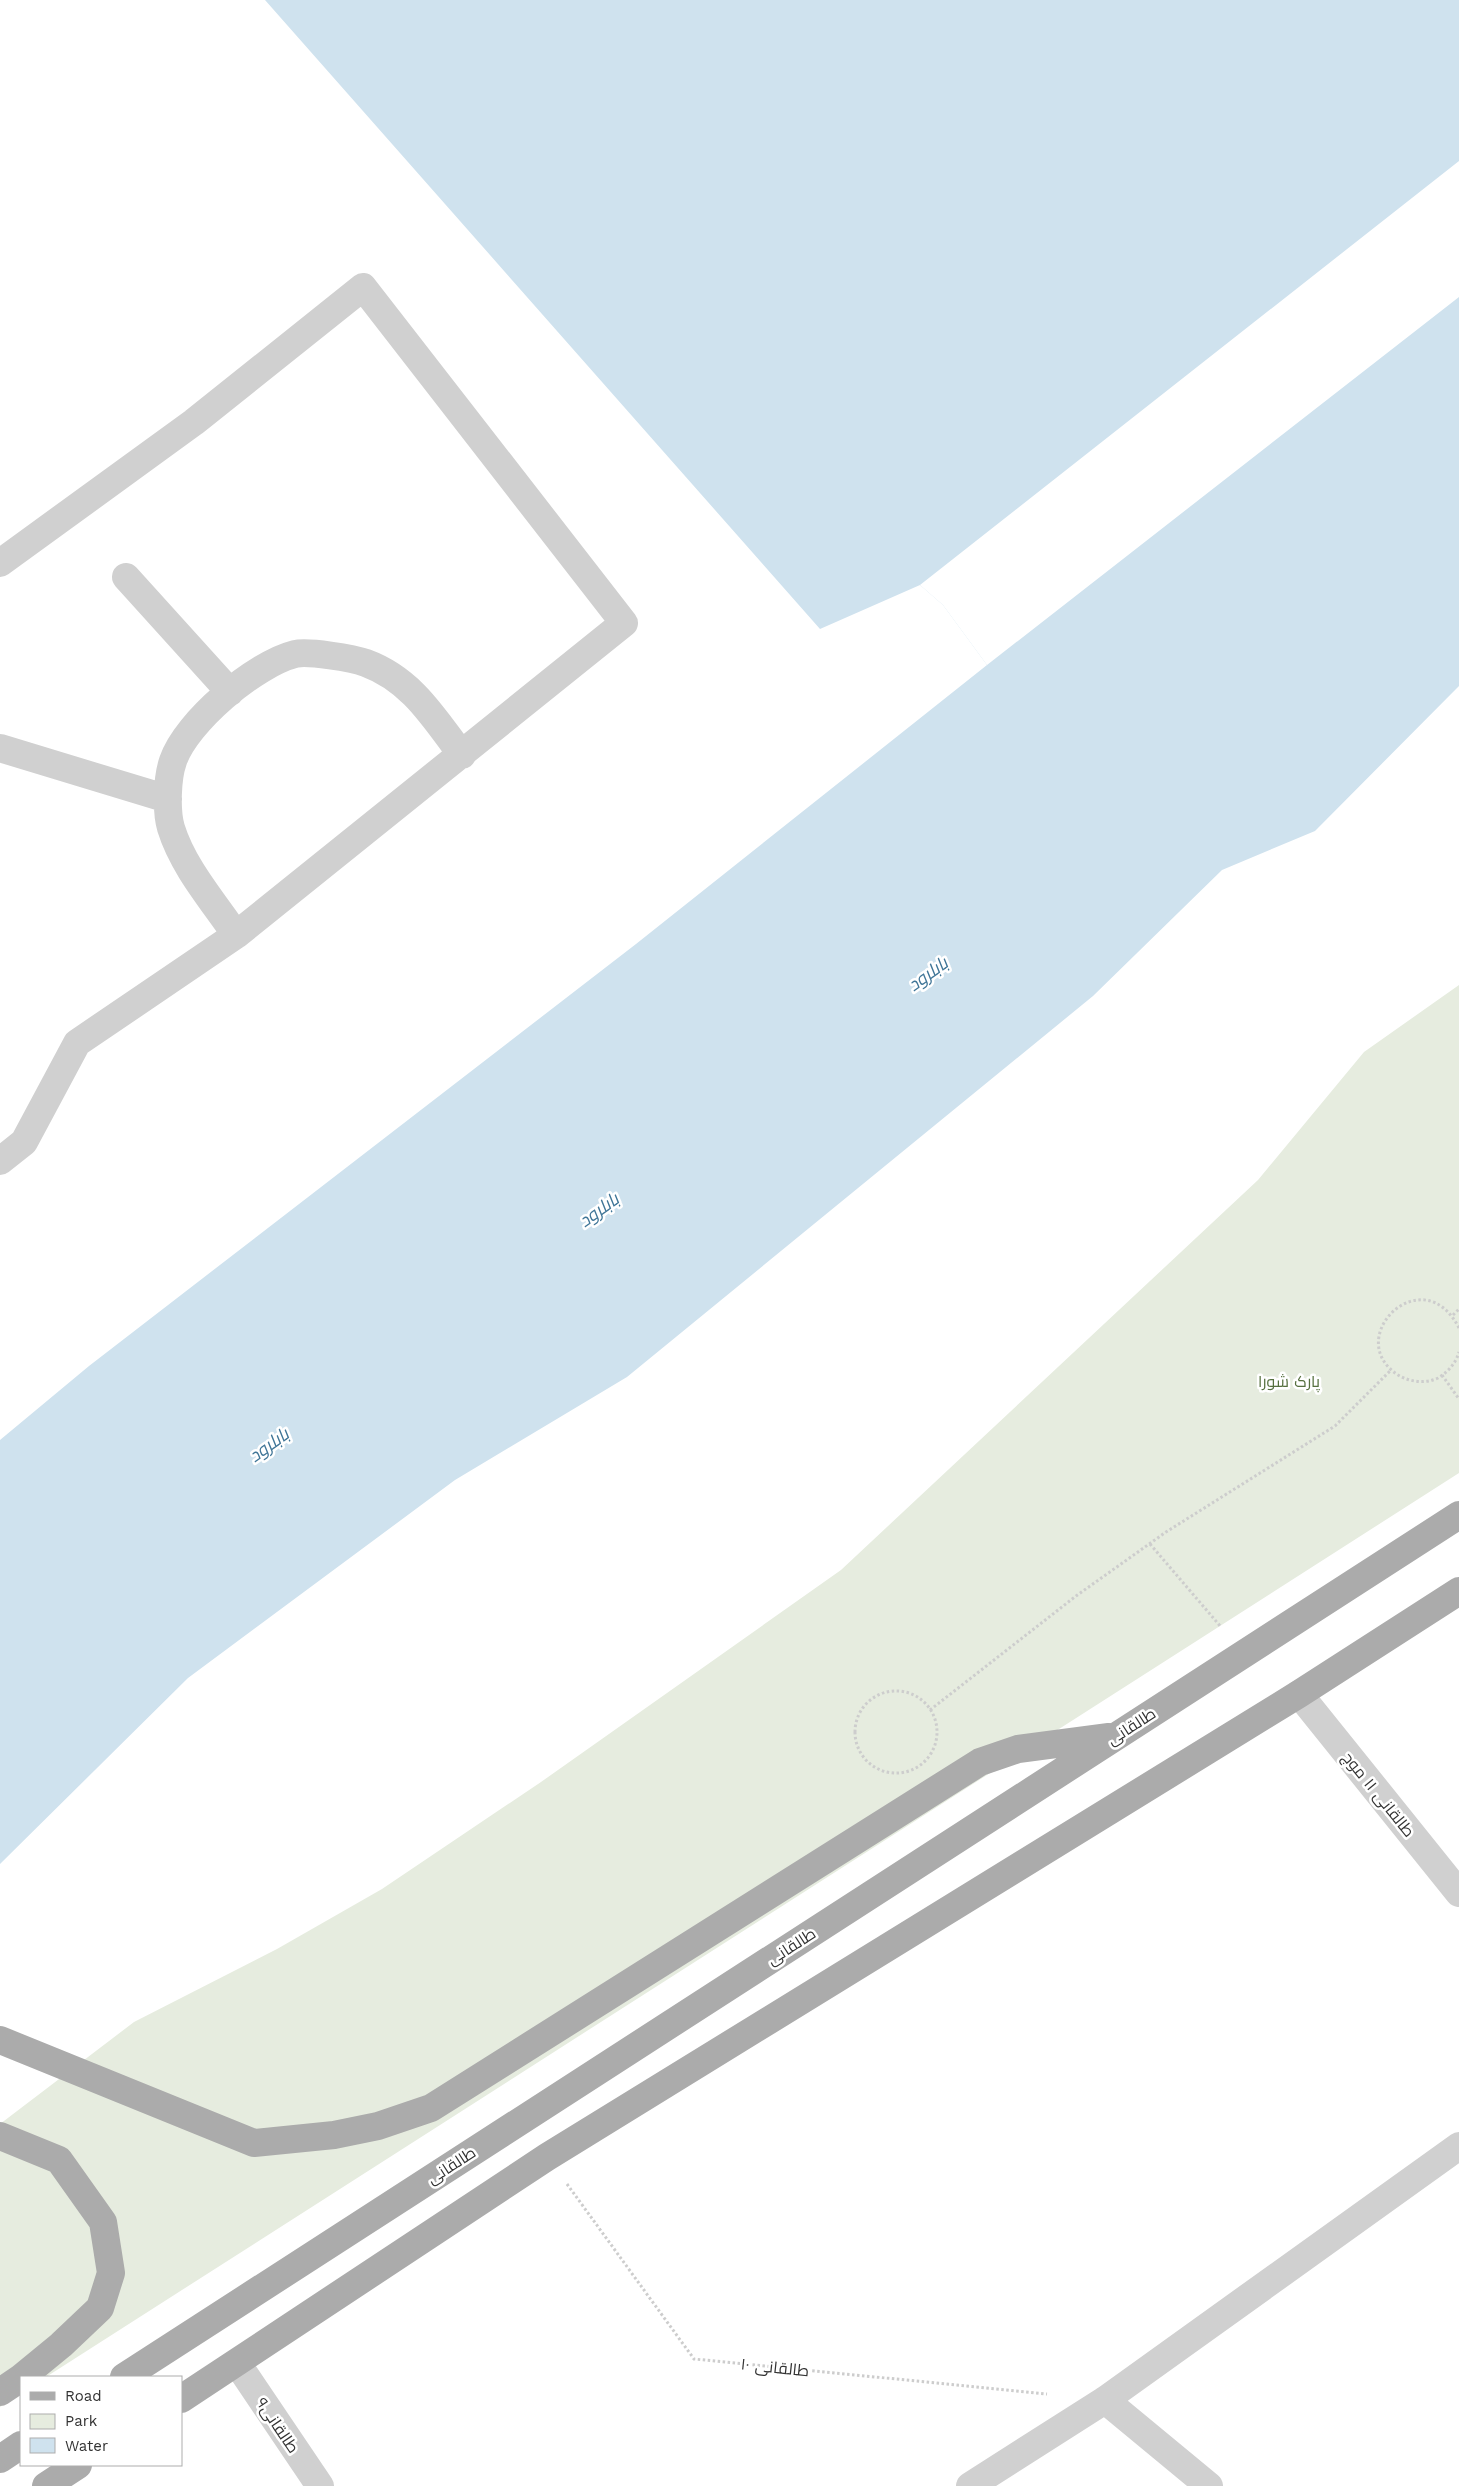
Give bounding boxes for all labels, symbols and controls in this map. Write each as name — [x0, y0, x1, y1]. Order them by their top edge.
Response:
water label: بابلرود — [904, 951, 953, 995]
water label: بابلرود — [575, 1187, 624, 1231]
park label: پارک شورا — [1258, 1372, 1321, 1393]
water label: بابلرود — [245, 1422, 294, 1466]
street label: طالقانی — [1103, 1704, 1160, 1750]
street label: طالقانی ۱۱ موج — [1337, 1748, 1419, 1842]
street label: طالقانی — [763, 1924, 820, 1970]
street label: طالقانی — [423, 2143, 480, 2189]
street label: طالقانی ۱۰ — [740, 2354, 810, 2382]
legend — [20, 2376, 182, 2466]
text: Road — [65, 2387, 102, 2405]
street label: طالقانی۹ — [251, 2394, 303, 2457]
text: Park — [65, 2412, 98, 2430]
text: Water — [65, 2437, 108, 2455]

